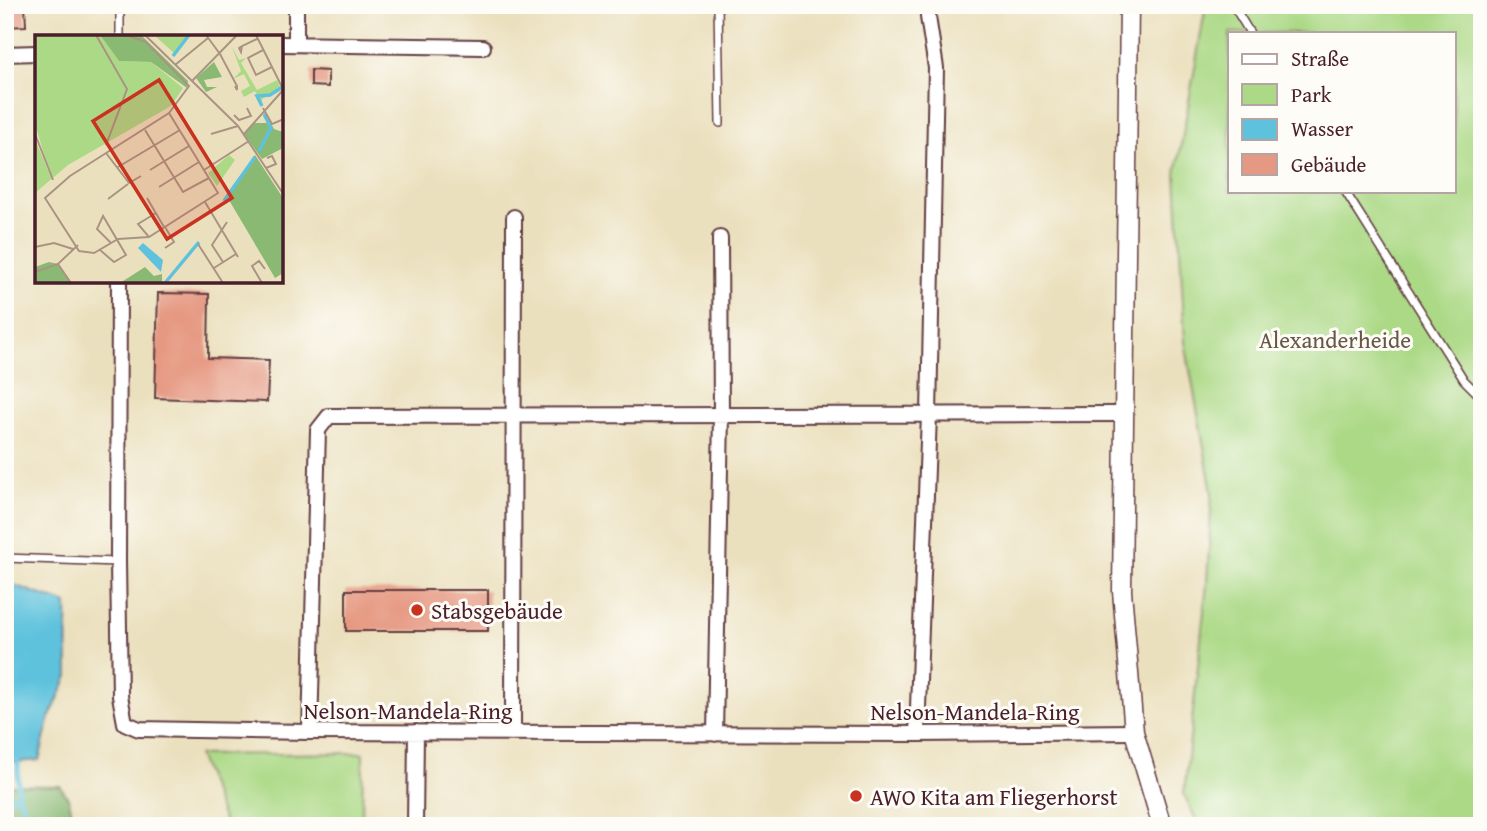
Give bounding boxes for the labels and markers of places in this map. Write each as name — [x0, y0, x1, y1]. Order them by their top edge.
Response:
place label: Stabsgebäude — [431, 594, 563, 627]
marker: Stabsgebäude — [409, 602, 425, 618]
place label: AWO Kita am Fliegerhorst — [870, 780, 1118, 813]
marker: AWO Kita am Fliegerhorst — [848, 788, 864, 804]

